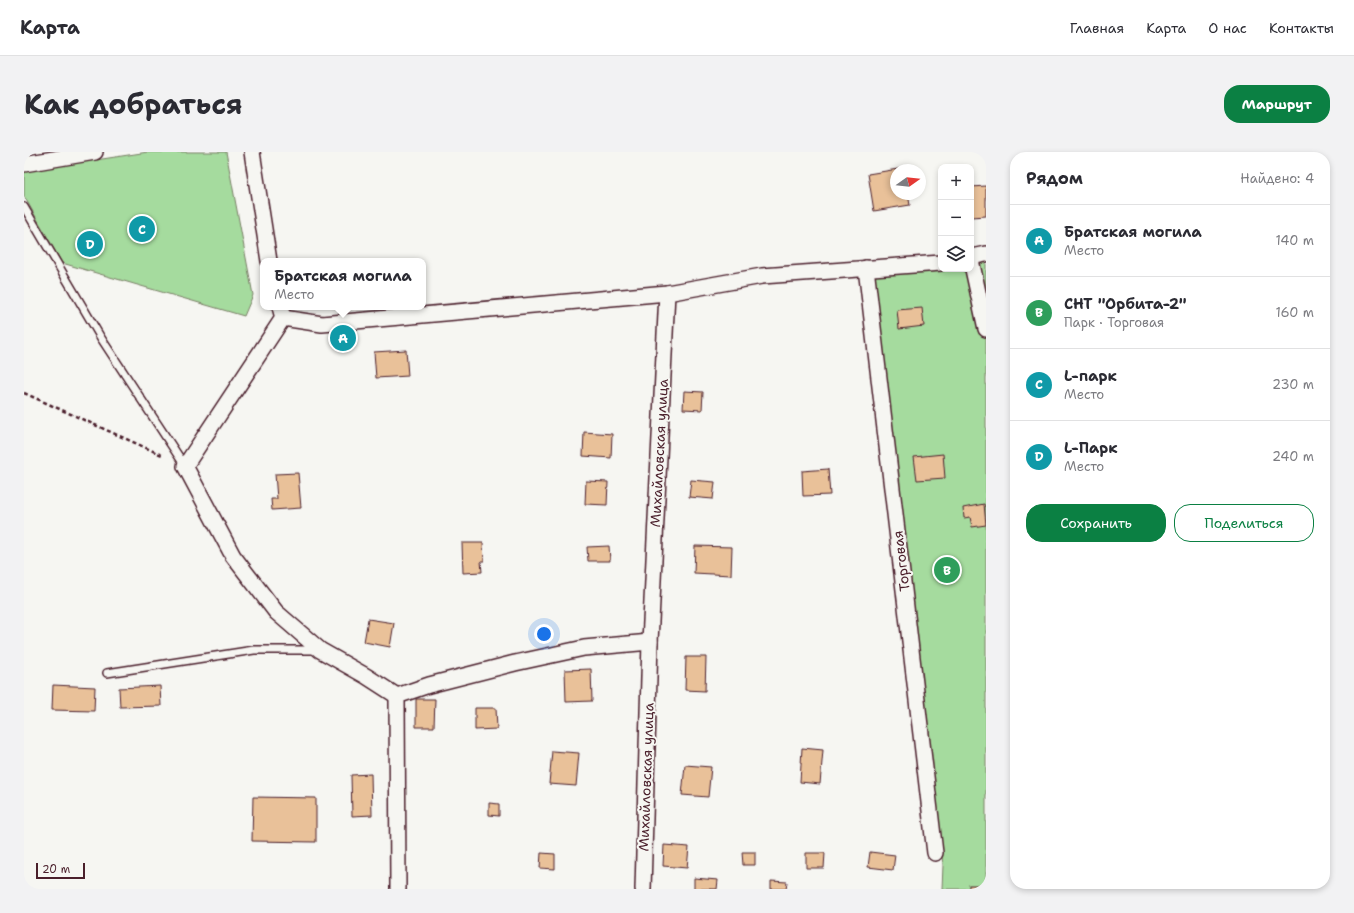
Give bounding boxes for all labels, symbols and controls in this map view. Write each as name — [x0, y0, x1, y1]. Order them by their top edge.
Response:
text: Карта — [20, 15, 80, 40]
text: Главная — [1070, 19, 1124, 37]
text: Карта — [1146, 19, 1186, 37]
text: О нас — [1208, 19, 1247, 37]
text: Контакты — [1269, 19, 1334, 37]
text: Как добраться — [24, 85, 243, 123]
button: Маршрут — [1224, 85, 1330, 123]
north arrow — [890, 164, 926, 200]
map controls — [938, 164, 974, 272]
button: + — [938, 164, 974, 200]
text: Рядом — [1026, 167, 1083, 189]
text: Найдено: 4 — [1240, 170, 1314, 187]
button: − — [938, 200, 974, 236]
pin: C — [129, 214, 155, 244]
text: Братская могила — [1064, 222, 1202, 242]
pin: D — [77, 229, 103, 259]
text: A — [1034, 232, 1044, 249]
text: 140 m — [1275, 232, 1314, 249]
button: layers — [938, 236, 974, 272]
text: Место — [1064, 242, 1104, 259]
popup — [260, 258, 426, 310]
text: Братская могила — [274, 266, 412, 286]
text: Место — [274, 286, 314, 303]
text: СНТ "Орбита-2" — [1064, 294, 1187, 314]
text: B — [1035, 304, 1043, 321]
text: 160 m — [1276, 304, 1314, 321]
text: Парк · Торговая — [1064, 314, 1164, 331]
pin: A — [330, 323, 356, 353]
text: L-парк — [1064, 366, 1117, 386]
text: C — [1035, 376, 1043, 393]
text: 230 m — [1272, 376, 1314, 393]
street label: Михайловская улица — [646, 378, 672, 528]
text: Место — [1064, 386, 1104, 403]
text: L-Парк — [1064, 438, 1118, 458]
text: D — [1034, 448, 1044, 465]
text: 240 m — [1272, 448, 1314, 465]
text: Место — [1064, 458, 1104, 475]
button: Сохранить — [1026, 504, 1166, 542]
button: Поделиться — [1174, 504, 1314, 542]
street label: Торговая — [888, 530, 914, 592]
pin: B — [934, 555, 960, 585]
your location — [534, 624, 554, 644]
street label: Михайловская улица — [634, 702, 658, 852]
scale bar — [36, 861, 85, 880]
text: 20 m — [42, 862, 70, 877]

